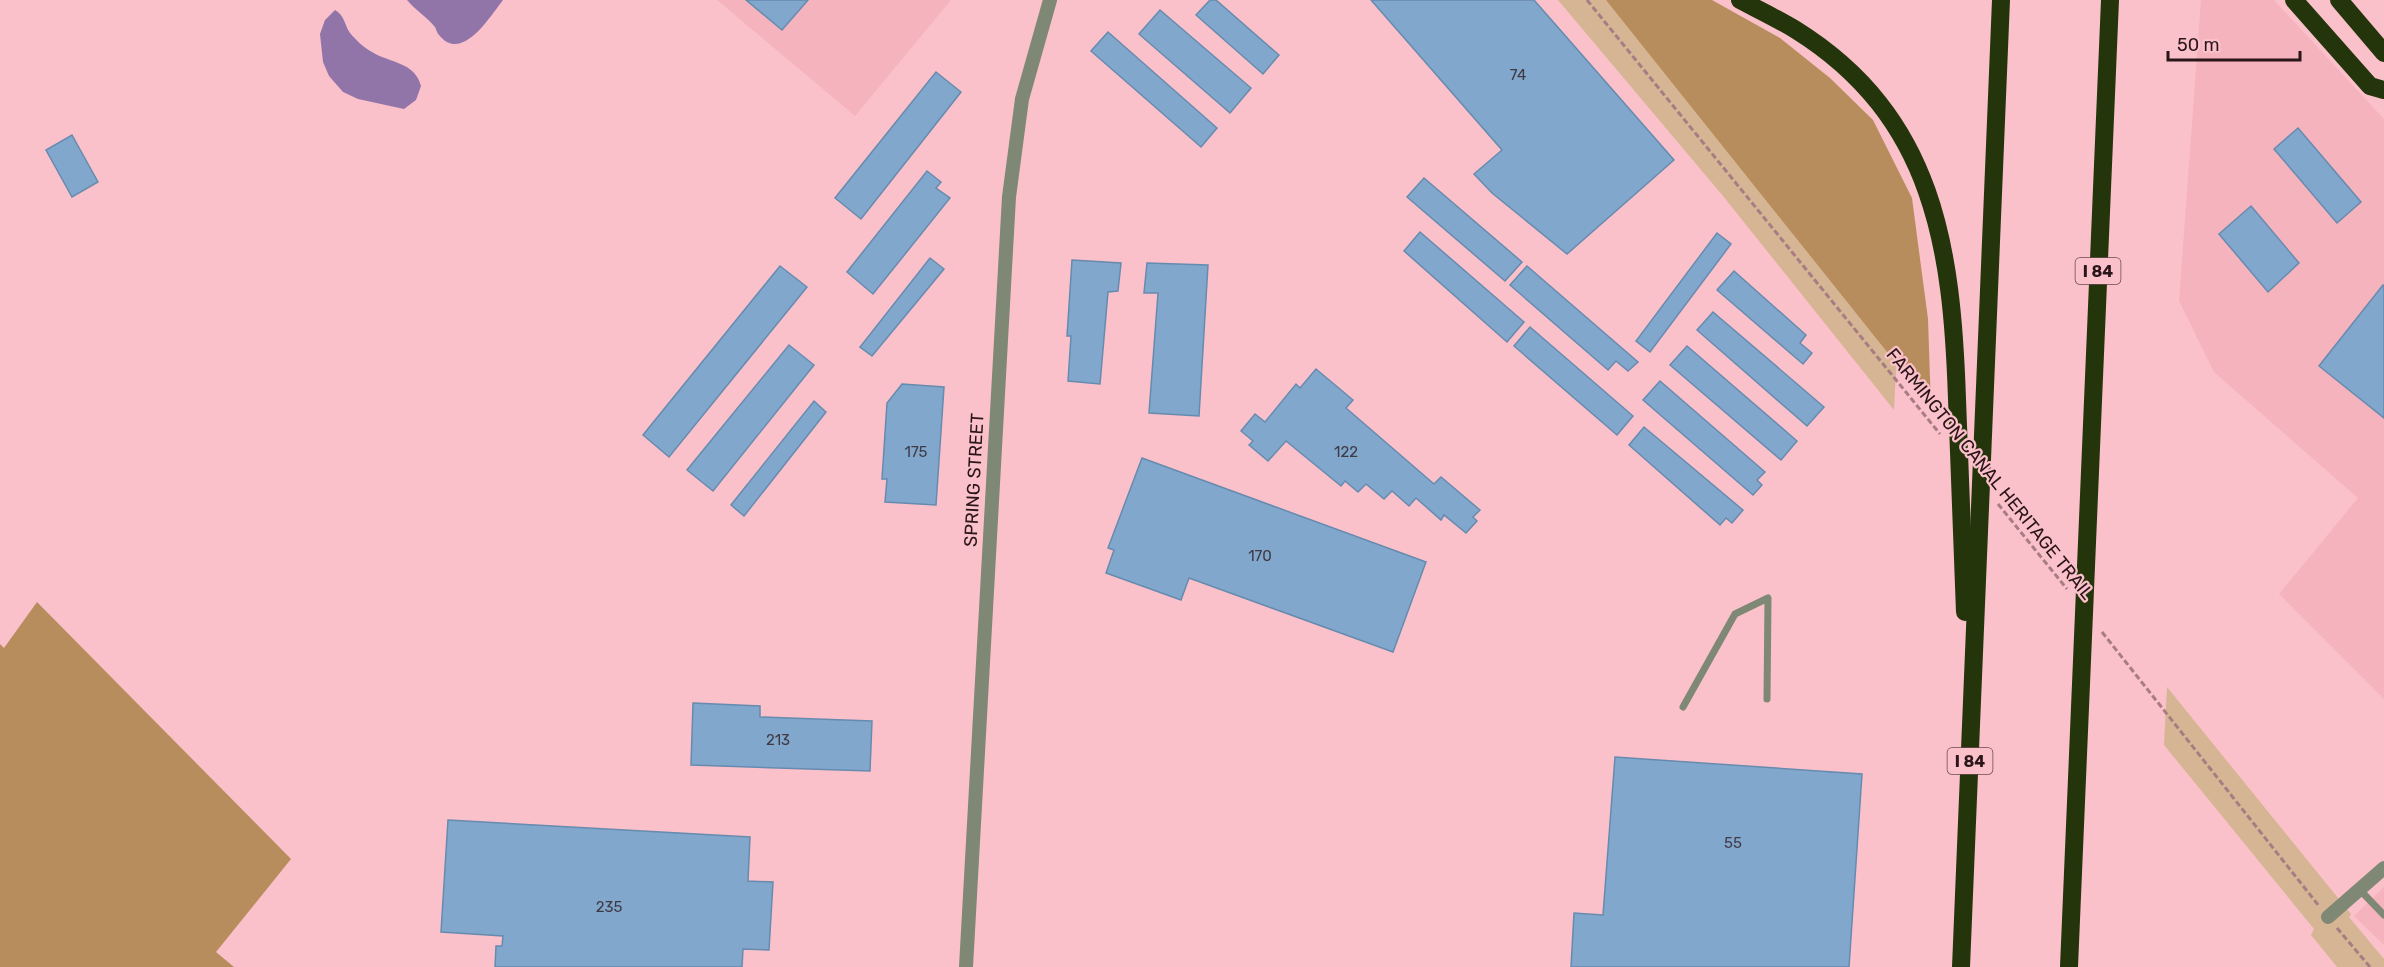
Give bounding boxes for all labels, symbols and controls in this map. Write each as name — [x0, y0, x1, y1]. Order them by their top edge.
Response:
scale bar — [2168, 24, 2300, 62]
text: 50 m — [2177, 34, 2220, 56]
house number: 74 — [1510, 66, 1526, 84]
road number: I 84 — [2076, 258, 2120, 284]
street label: FARMINGTON CANAL HERITAGE TRAIL — [1882, 344, 2098, 604]
street label: SPRING STREET — [960, 412, 988, 548]
house number: 175 — [904, 443, 928, 461]
house number: 122 — [1334, 443, 1358, 461]
house number: 170 — [1248, 547, 1272, 565]
house number: 213 — [766, 731, 790, 749]
road number: I 84 — [1948, 748, 1992, 774]
house number: 55 — [1724, 834, 1742, 852]
house number: 235 — [596, 898, 622, 916]

